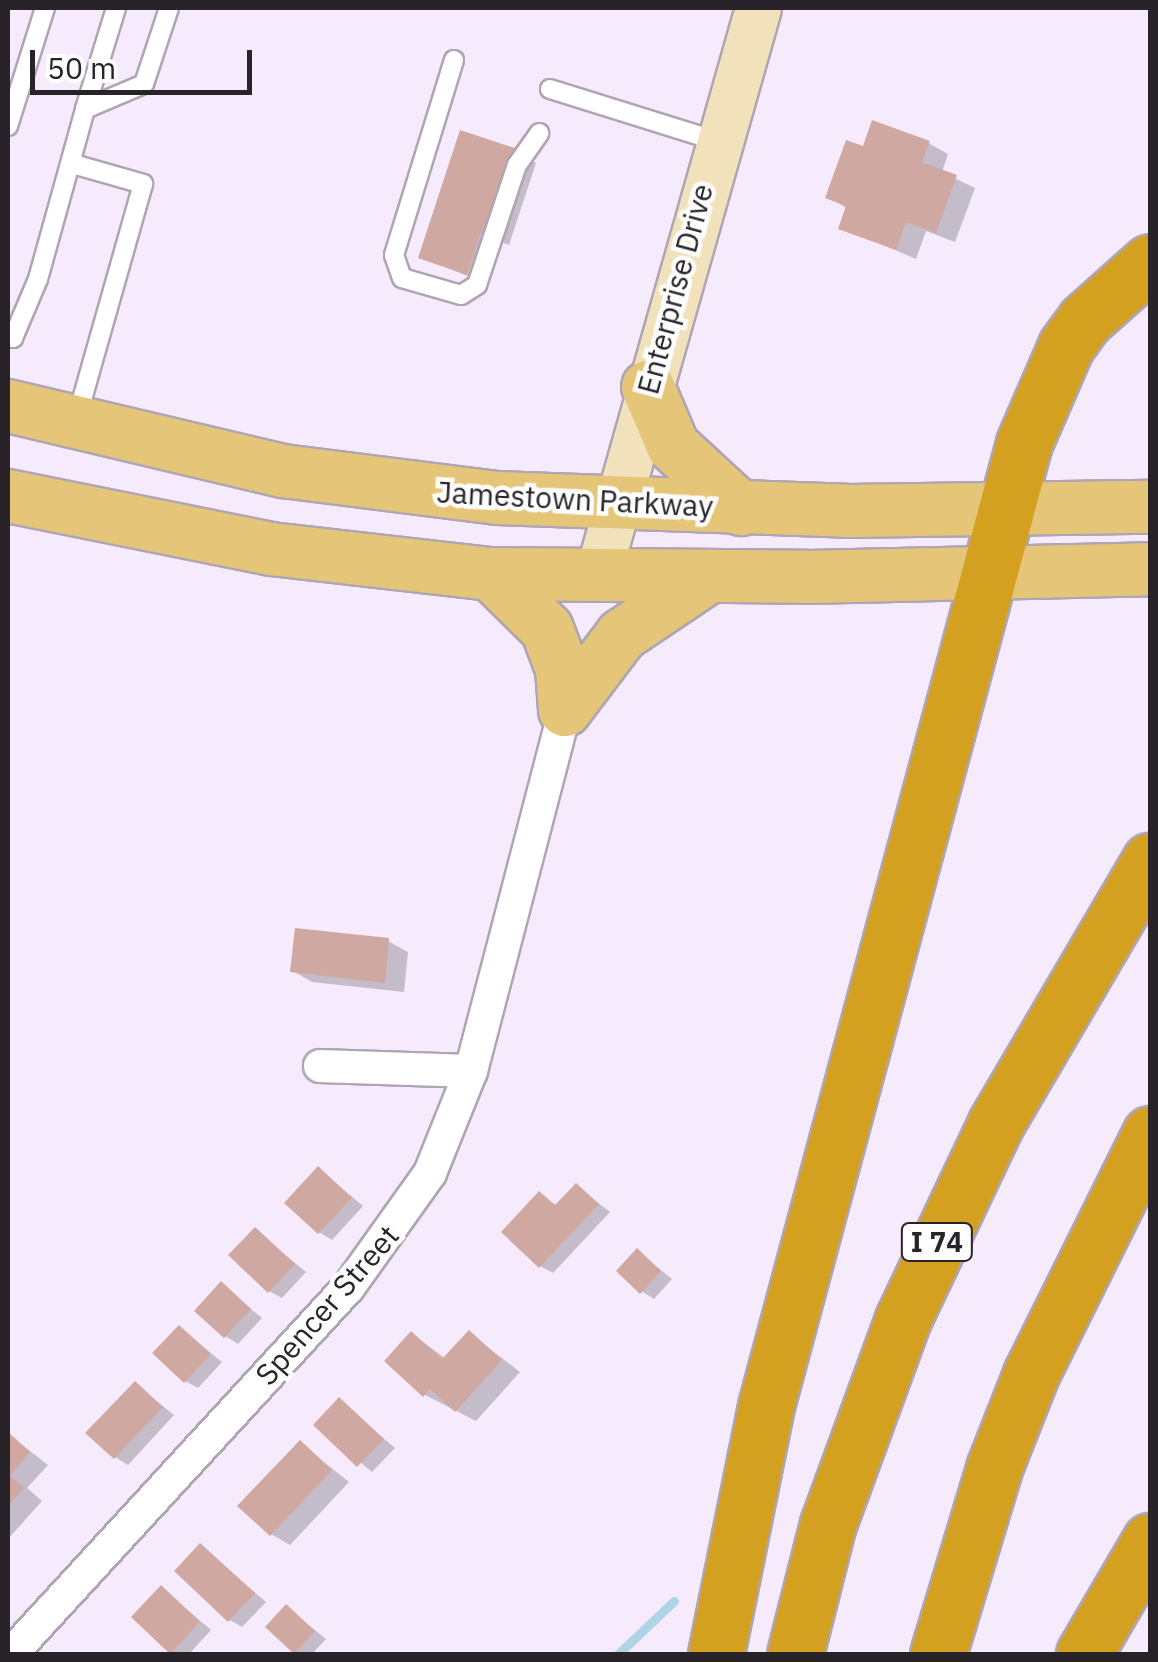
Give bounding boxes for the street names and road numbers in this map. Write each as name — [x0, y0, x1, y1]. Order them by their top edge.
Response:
street label: Enterprise Drive — [630, 180, 720, 398]
street label: Jamestown Parkway — [436, 474, 714, 524]
street label: Spencer Street — [248, 1218, 406, 1392]
road number: I 74 — [900, 1219, 974, 1265]

